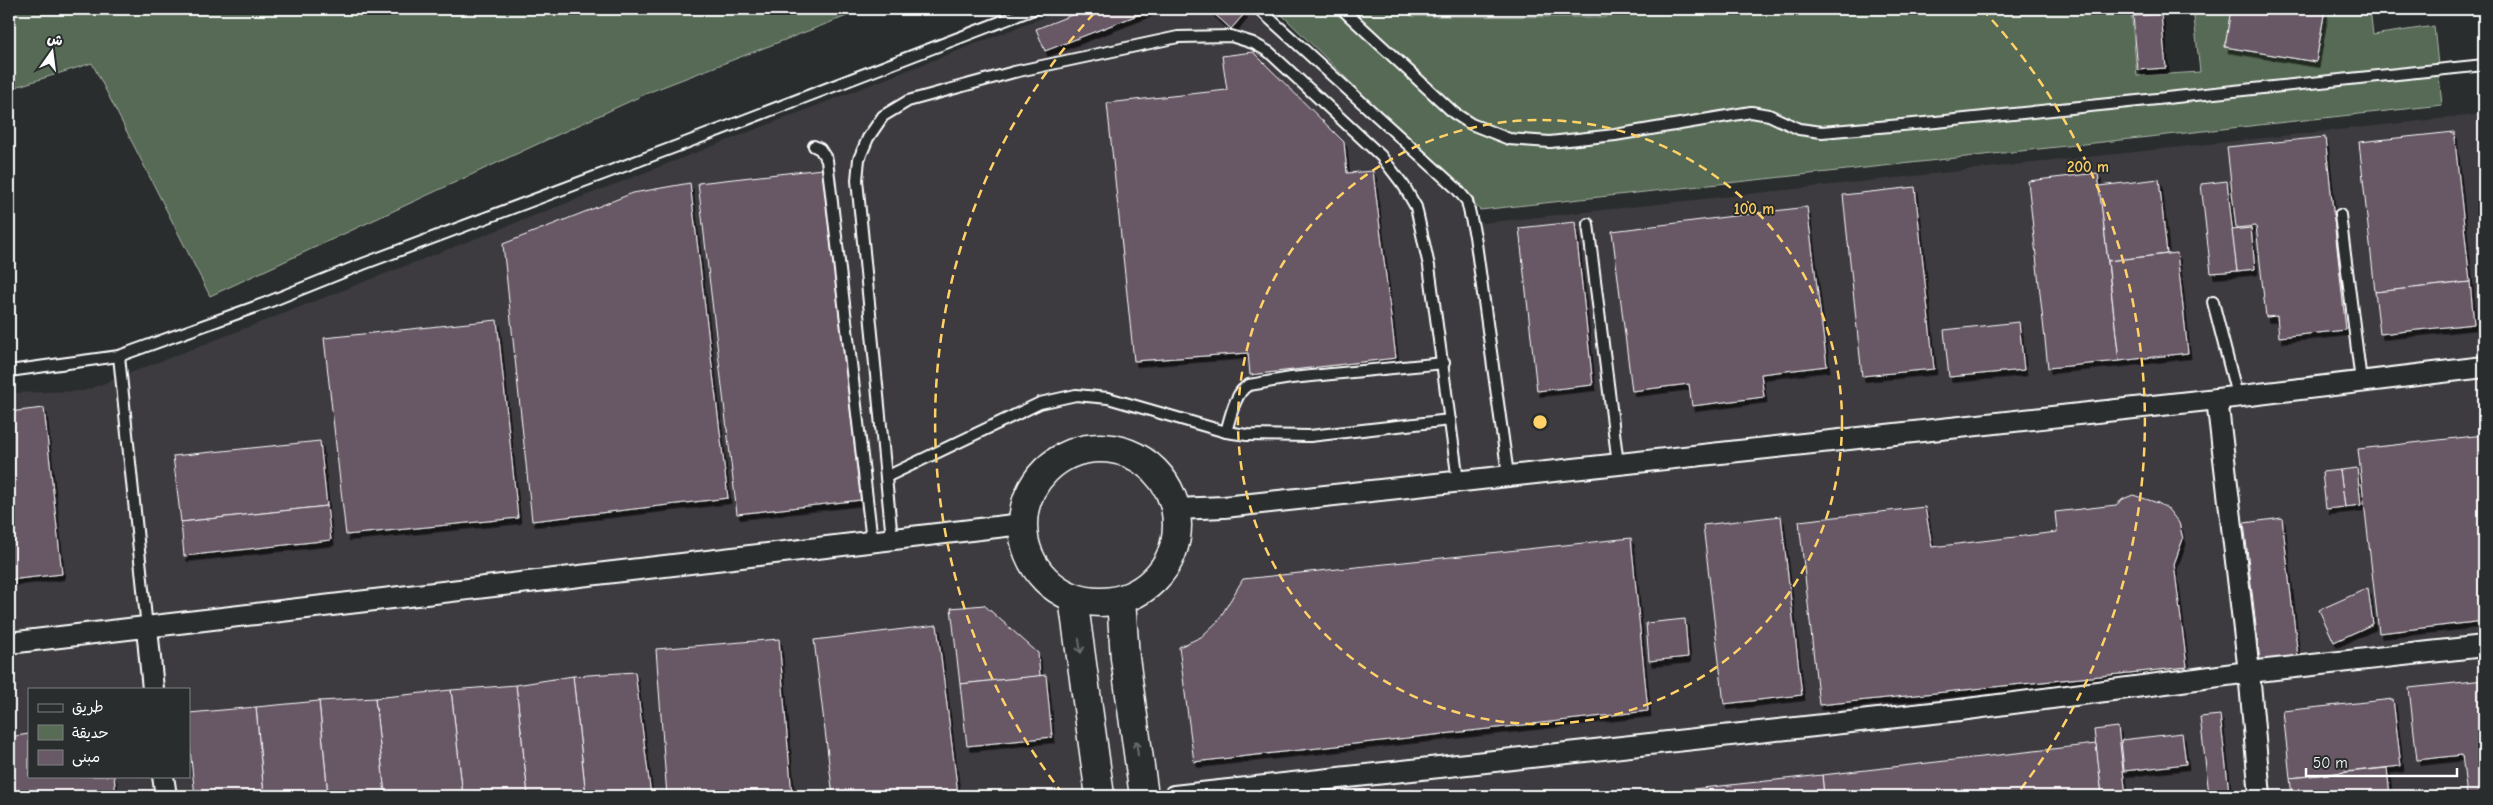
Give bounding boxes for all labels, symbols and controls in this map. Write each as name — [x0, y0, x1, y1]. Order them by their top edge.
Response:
north arrow — [28, 28, 78, 78]
text: ش — [45, 30, 65, 50]
text: 200 m — [2067, 158, 2109, 176]
text: 100 m — [1734, 200, 1774, 218]
centre of rings — [1531, 413, 1549, 431]
one-way arrow — [1075, 637, 1085, 653]
legend — [28, 688, 190, 778]
text: طريق — [72, 698, 104, 716]
text: حديقة — [72, 724, 109, 742]
one-way arrow — [1132, 740, 1142, 756]
scale bar — [2306, 745, 2457, 777]
text: مبنى — [72, 748, 100, 767]
text: 50 m — [2313, 754, 2348, 772]

